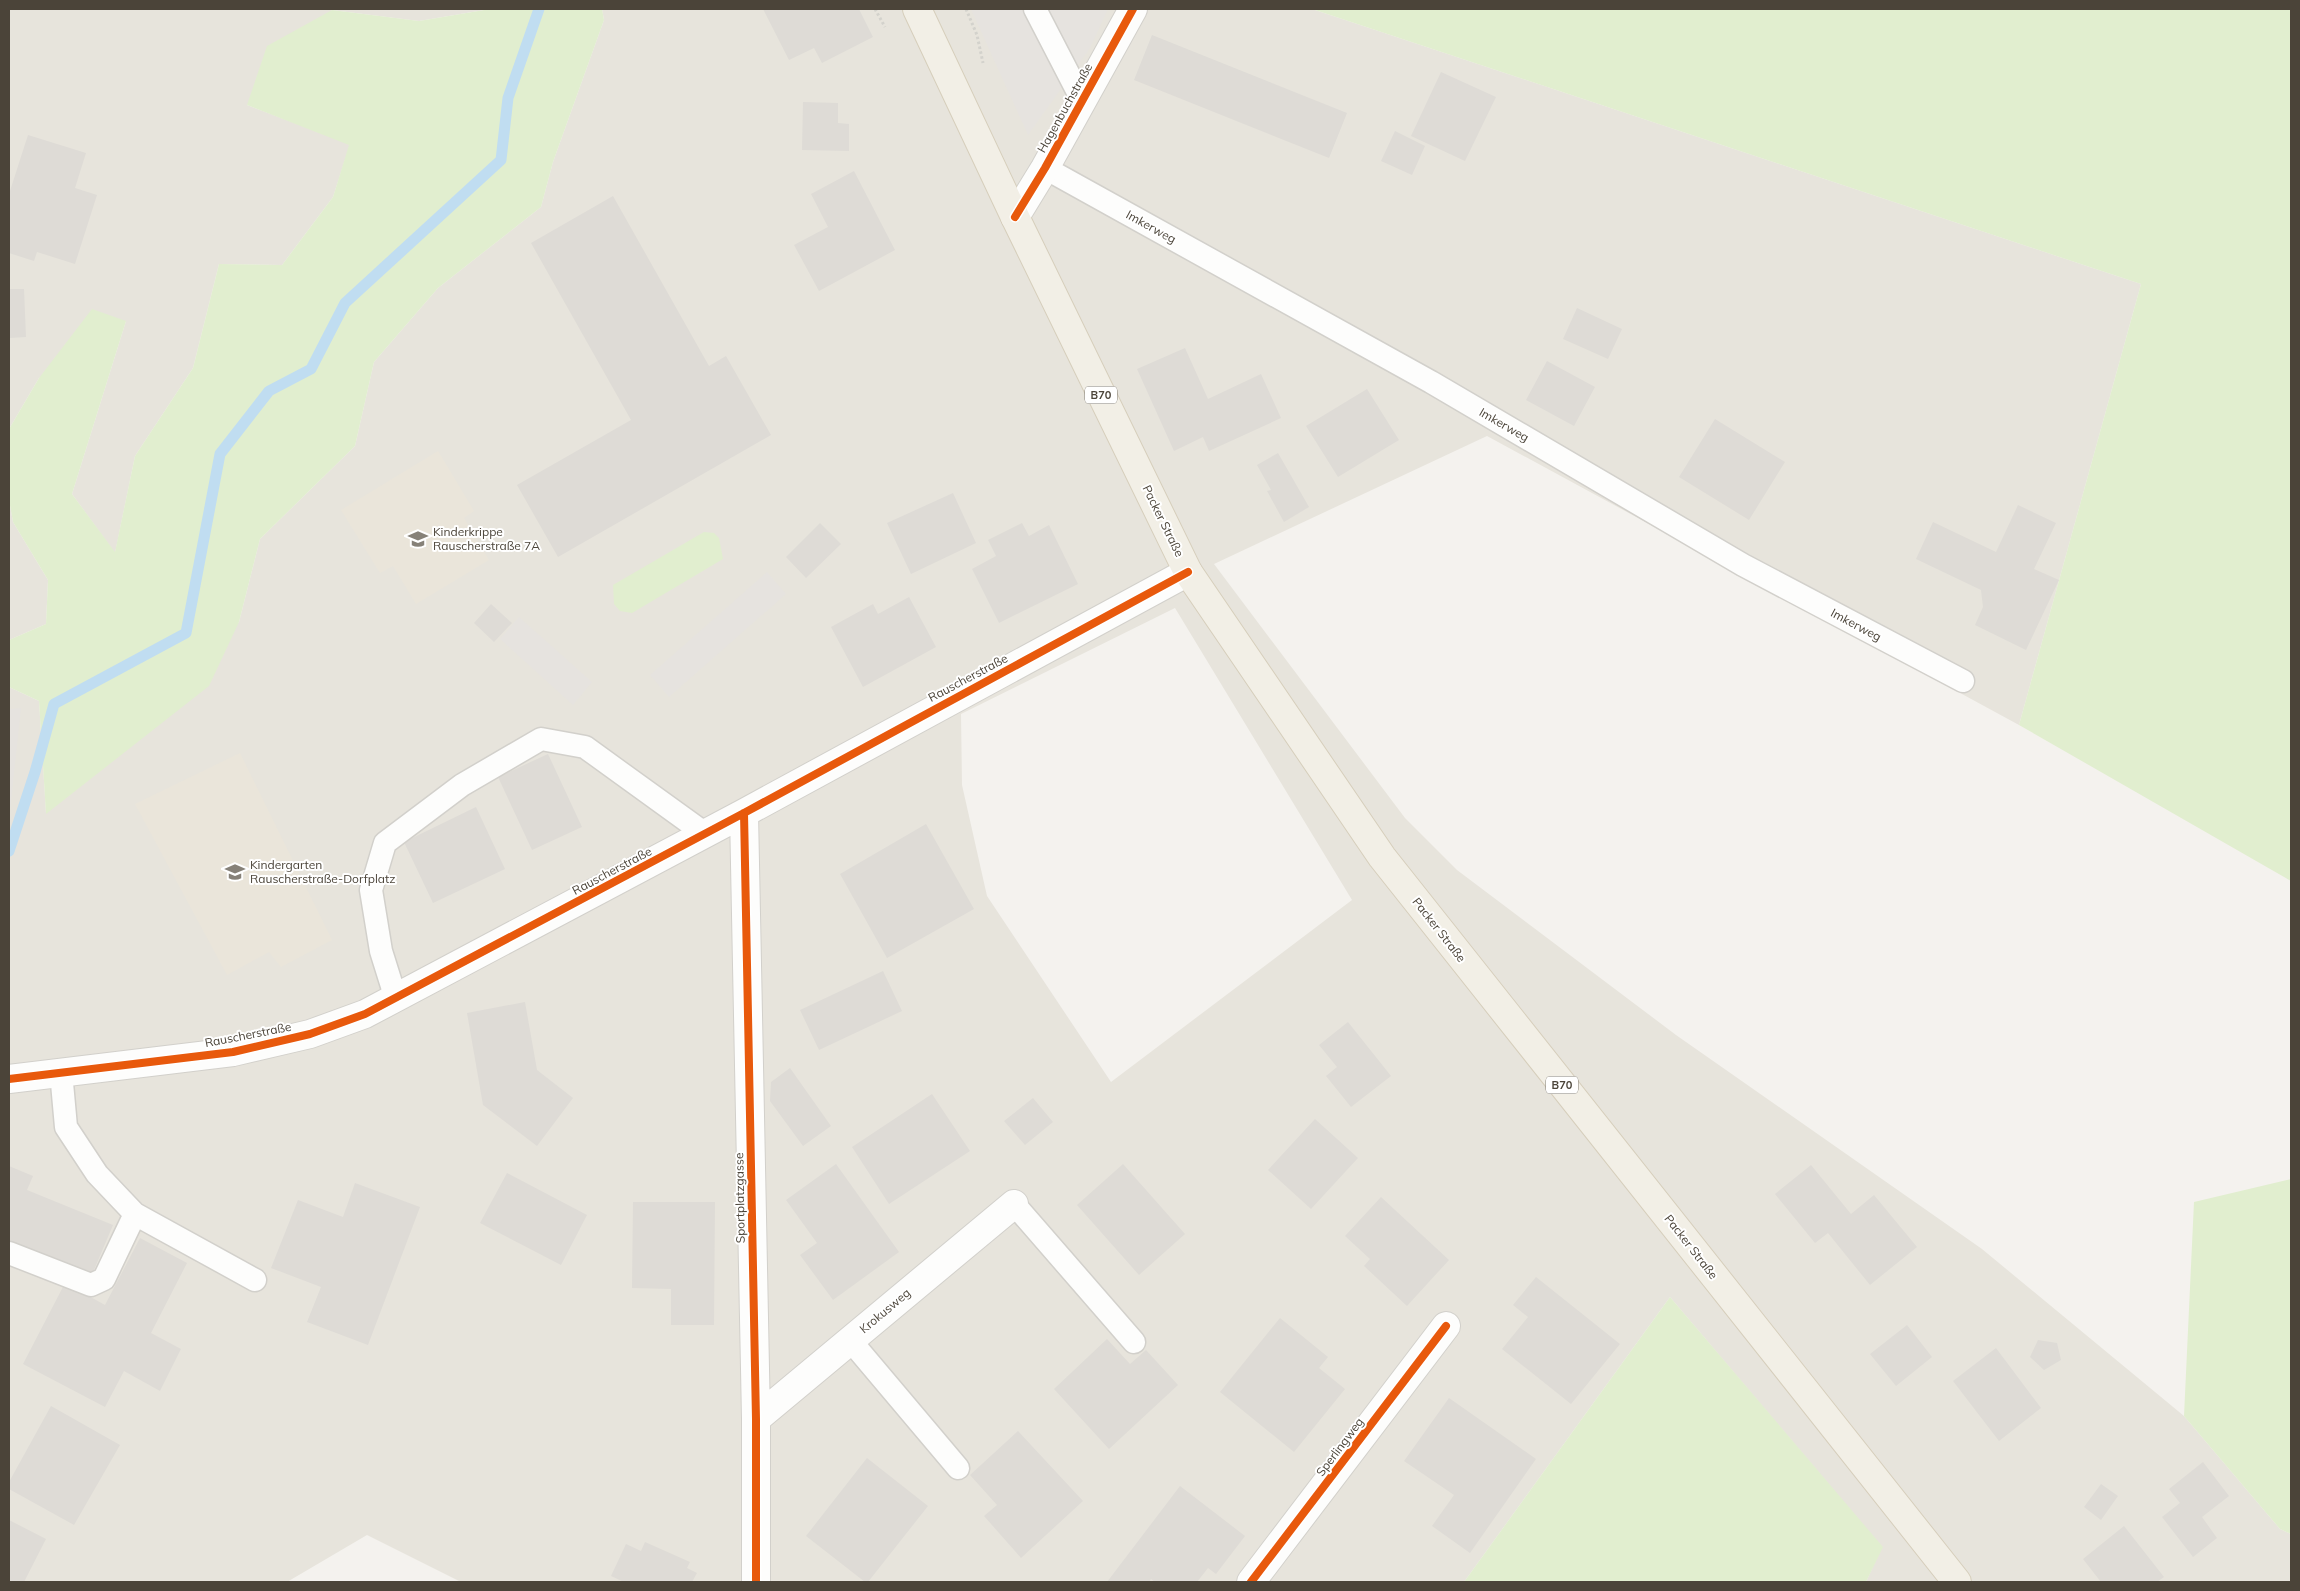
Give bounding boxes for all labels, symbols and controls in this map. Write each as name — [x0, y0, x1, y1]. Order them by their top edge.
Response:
street label: Hagenbuchstraße — [1034, 60, 1095, 155]
street label: Imkerweg — [1124, 207, 1179, 246]
road number: B70 — [1085, 386, 1117, 404]
street label: Imkerweg — [1477, 404, 1532, 445]
street label: Packer Straße — [1140, 482, 1187, 559]
place label: Kinderkrippe Rauscherstraße 7A — [433, 524, 540, 553]
school or university icon: Kinderkrippe Rauscherstraße 7A — [407, 528, 429, 550]
street label: Imkerweg — [1828, 605, 1884, 644]
street label: Rauscherstraße — [925, 650, 1010, 705]
street label: Rauscherstraße — [569, 843, 654, 898]
place label: Kindergarten Rauscherstraße-Dorfplatz — [250, 857, 395, 886]
school or university icon: Kindergarten Rauscherstraße-Dorfplatz — [224, 861, 246, 883]
street label: Packer Straße — [1409, 894, 1469, 965]
street label: Rauscherstraße — [203, 1019, 292, 1050]
road number: B70 — [1546, 1076, 1578, 1094]
street label: Sportplatzgasse — [731, 1152, 748, 1244]
street label: Packer Straße — [1661, 1211, 1721, 1282]
street label: Krokusweg — [856, 1285, 913, 1336]
street label: Sperlingweg — [1313, 1414, 1367, 1479]

